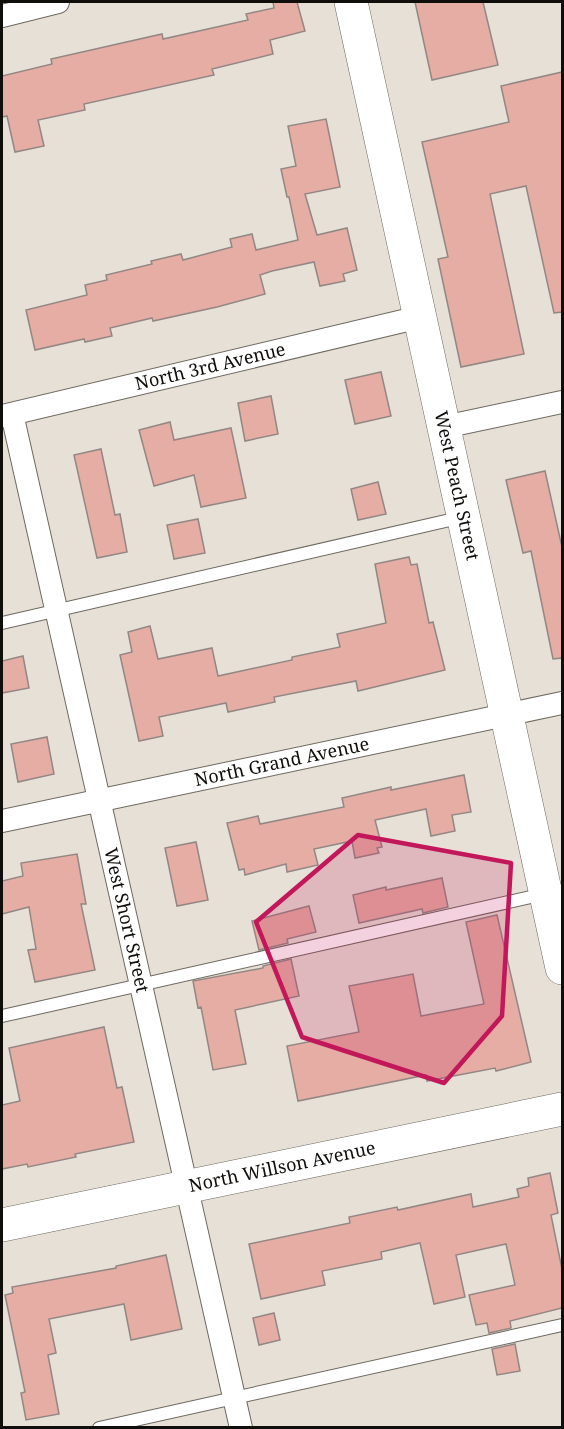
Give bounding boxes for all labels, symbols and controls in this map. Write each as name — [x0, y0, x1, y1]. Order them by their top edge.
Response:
street label: North 3rd Avenue — [132, 336, 288, 395]
street label: West Peach Street — [430, 408, 486, 562]
street label: North Grand Avenue — [192, 731, 371, 791]
street label: West Short Street — [99, 845, 155, 995]
street label: North Willson Avenue — [186, 1135, 377, 1197]

